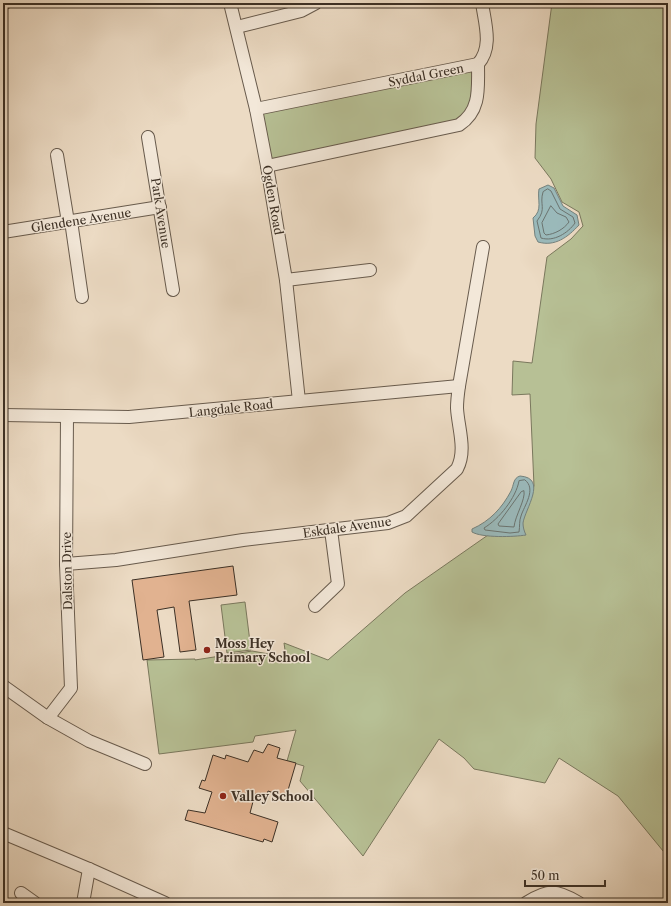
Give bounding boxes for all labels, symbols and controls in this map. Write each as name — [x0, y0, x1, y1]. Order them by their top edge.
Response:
street label: Syddal Green — [387, 60, 466, 90]
street label: Ogden Road — [259, 164, 287, 237]
street label: Park Avenue — [148, 177, 174, 250]
street label: Glendene Avenue — [30, 205, 132, 235]
street label: Langdale Road — [188, 396, 275, 420]
street label: Eskdale Avenue — [302, 513, 393, 541]
street label: Dalston Drive — [59, 531, 75, 610]
place label: Moss Hey Primary School — [215, 636, 310, 665]
marker: Moss Hey Primary School — [202, 645, 212, 655]
place label: Valley School — [230, 789, 314, 804]
marker: Valley School — [218, 791, 228, 801]
scale bar — [525, 862, 605, 888]
text: 50 m — [531, 868, 560, 883]

